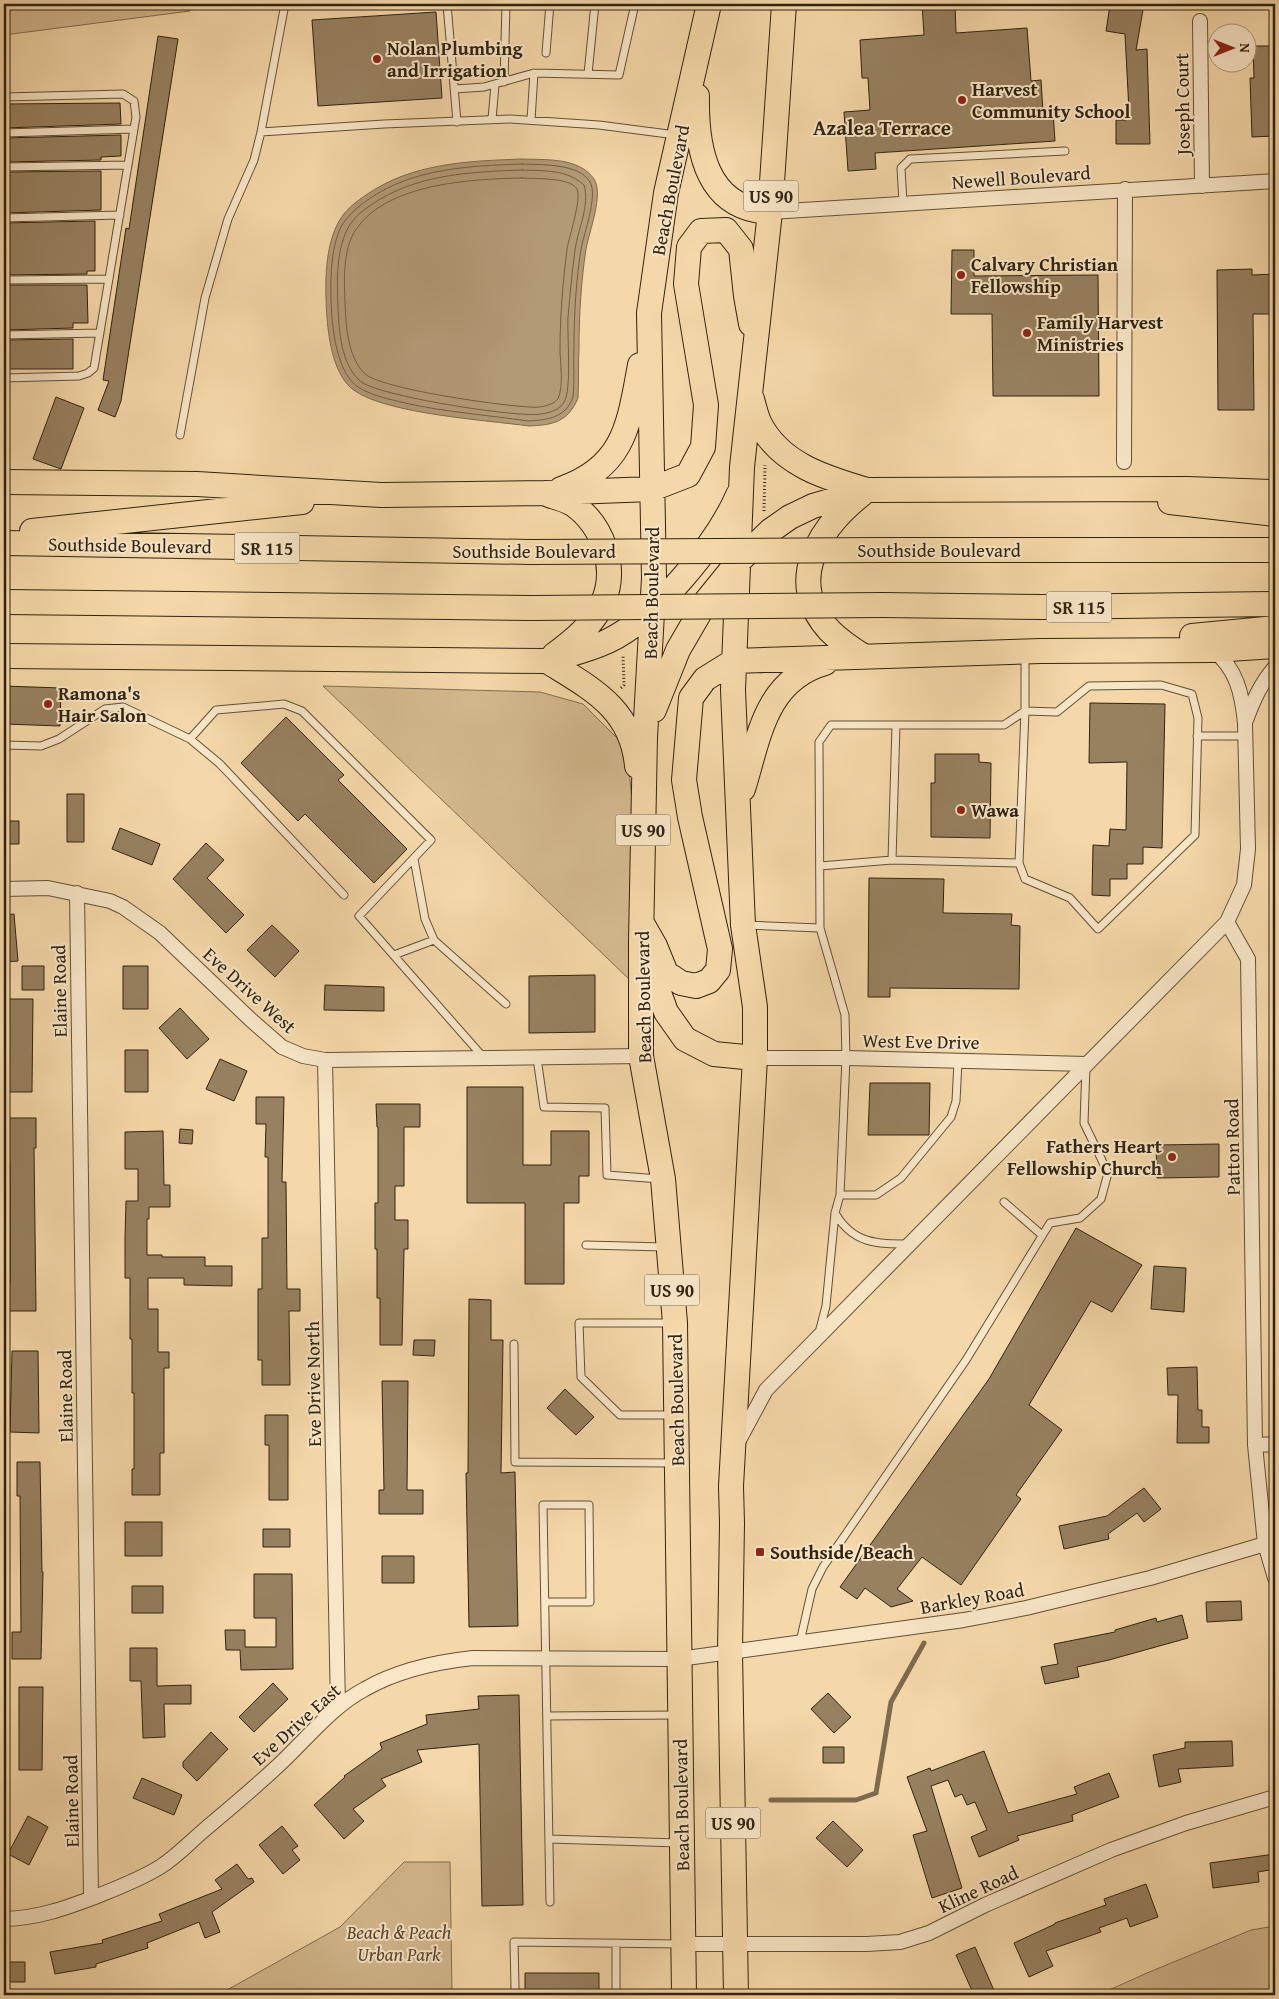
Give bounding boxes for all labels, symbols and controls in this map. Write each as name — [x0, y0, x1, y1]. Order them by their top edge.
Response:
north arrow — [1206, 22, 1256, 72]
place label: Nolan Plumbing and Irrigation — [387, 34, 523, 84]
text: N — [1235, 43, 1255, 53]
street label: Joseph Court — [1167, 52, 1197, 157]
marker: Nolan Plumbing and Irrigation — [371, 53, 383, 65]
place label: Harvest Community School — [972, 75, 1130, 125]
marker: Harvest Community School — [956, 94, 968, 106]
district label: Azalea Terrace — [813, 112, 951, 143]
street label: Beach Boulevard — [644, 121, 697, 258]
street label: Newell Boulevard — [951, 158, 1092, 196]
road number: US 90 — [744, 180, 798, 212]
place label: Calvary Christian Fellowship — [971, 250, 1119, 300]
marker: Calvary Christian Fellowship — [955, 269, 967, 281]
place label: Family Harvest Ministries — [1037, 308, 1164, 358]
marker: Family Harvest Ministries — [1021, 327, 1033, 339]
street label: Beach Boulevard — [636, 526, 666, 659]
street label: Southside Boulevard — [48, 530, 213, 560]
road number: SR 115 — [234, 532, 300, 564]
street label: Southside Boulevard — [857, 536, 1022, 564]
street label: Southside Boulevard — [452, 537, 617, 565]
road number: SR 115 — [1046, 592, 1112, 622]
place label: Ramona's Hair Salon — [58, 679, 147, 729]
marker: Ramona's Hair Salon — [42, 698, 54, 710]
place label: Wawa — [971, 796, 1019, 824]
marker: Wawa — [955, 804, 967, 816]
road number: US 90 — [616, 814, 670, 846]
street label: Beach Boulevard — [628, 930, 658, 1063]
street label: Eve Drive West — [197, 940, 303, 1040]
street label: Elaine Road — [44, 944, 74, 1038]
street label: West Eve Drive — [862, 1026, 980, 1056]
street label: Patton Road — [1217, 1097, 1247, 1196]
place label: Fathers Heart Fellowship Church — [1007, 1132, 1163, 1182]
marker: Fathers Heart Fellowship Church — [1166, 1151, 1178, 1163]
road number: US 90 — [644, 1274, 700, 1306]
street label: Eve Drive North — [298, 1321, 328, 1447]
street label: Beach Boulevard — [661, 1333, 691, 1466]
street label: Elaine Road — [50, 1349, 80, 1443]
place label: Southside/Beach — [770, 1538, 914, 1566]
marker: Southside/Beach — [754, 1546, 766, 1558]
street label: Barkley Road — [918, 1575, 1027, 1621]
street label: Eve Drive East — [245, 1676, 347, 1772]
street label: Beach Boulevard — [666, 1738, 696, 1871]
street label: Elaine Road — [56, 1754, 86, 1848]
road number: US 90 — [706, 1808, 760, 1839]
street label: Kline Road — [933, 1858, 1023, 1920]
park label: Beach & Peach Urban Park — [346, 1918, 452, 1968]

